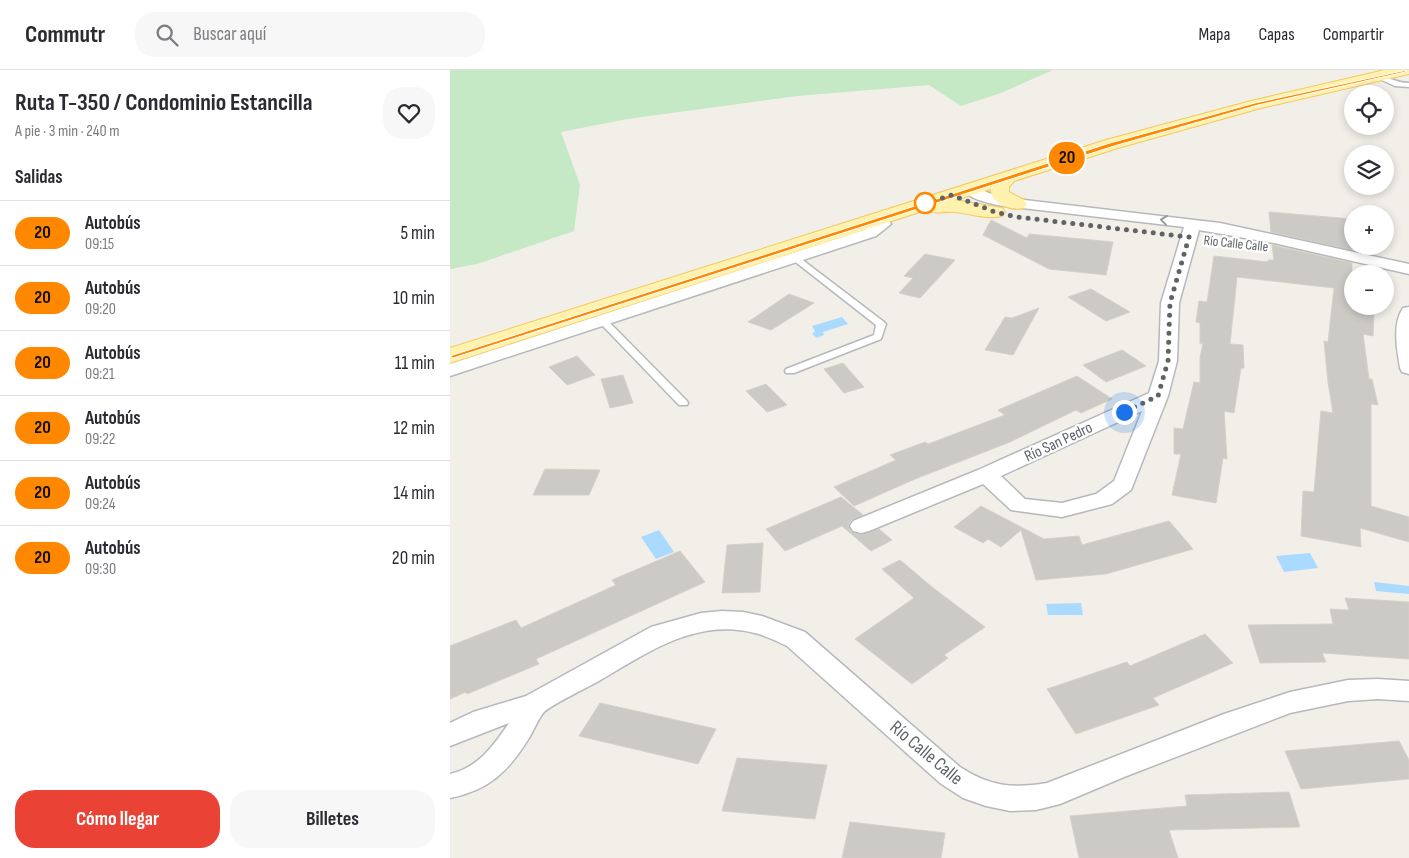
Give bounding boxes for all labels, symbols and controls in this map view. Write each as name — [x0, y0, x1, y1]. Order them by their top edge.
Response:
search box — [135, 12, 485, 57]
text: Commutr — [25, 20, 105, 49]
icon: search — [153, 21, 181, 49]
text: Buscar aquí — [193, 23, 266, 46]
text: Mapa — [1198, 24, 1230, 45]
text: Capas — [1258, 24, 1295, 45]
text: Compartir — [1323, 24, 1384, 45]
map controls — [1344, 85, 1394, 315]
button: locate — [1344, 85, 1394, 135]
button: heart — [383, 87, 435, 139]
text: Ruta T-350 / Condominio Estancilla — [15, 88, 312, 117]
text: A pie · 3 min · 240 m — [15, 122, 119, 141]
line badge: 20 — [1044, 142, 1090, 174]
button: layers — [1344, 145, 1394, 195]
text: 20 — [1059, 147, 1075, 168]
text: Salidas — [15, 166, 63, 189]
unlabelled marker — [914, 192, 936, 214]
button: + — [1344, 205, 1394, 255]
text: Autobús — [85, 212, 141, 235]
one-way arrow — [1160, 215, 1168, 226]
text: 20 — [34, 222, 51, 243]
text: 5 min — [400, 222, 435, 245]
street label: Río Calle Calle — [1203, 232, 1269, 255]
text: 09:15 — [85, 235, 114, 254]
button: − — [1344, 265, 1394, 315]
text: Autobús — [85, 277, 141, 300]
text: 20 — [34, 287, 51, 308]
text: 10 min — [393, 287, 435, 310]
text: 09:20 — [85, 300, 116, 319]
text: Autobús — [85, 342, 141, 365]
text: 20 — [34, 352, 51, 373]
text: 11 min — [395, 352, 435, 375]
text: 09:21 — [85, 365, 115, 384]
your location — [1112, 400, 1137, 425]
text: Autobús — [85, 407, 141, 430]
text: 20 — [34, 417, 51, 438]
text: 12 min — [393, 417, 435, 440]
street label: Río San Pedro — [1022, 418, 1096, 466]
text: 09:22 — [85, 430, 115, 449]
text: Autobús — [85, 472, 141, 495]
text: 20 — [34, 482, 51, 503]
text: 14 min — [394, 482, 435, 505]
text: 09:24 — [85, 495, 115, 514]
text: Autobús — [85, 537, 141, 560]
text: 20 — [34, 547, 51, 568]
text: 20 min — [392, 547, 435, 570]
text: 09:30 — [85, 560, 116, 579]
street label: Río Calle Calle — [885, 716, 967, 790]
button: Cómo llegar — [15, 790, 220, 848]
button: Billetes — [230, 790, 435, 848]

